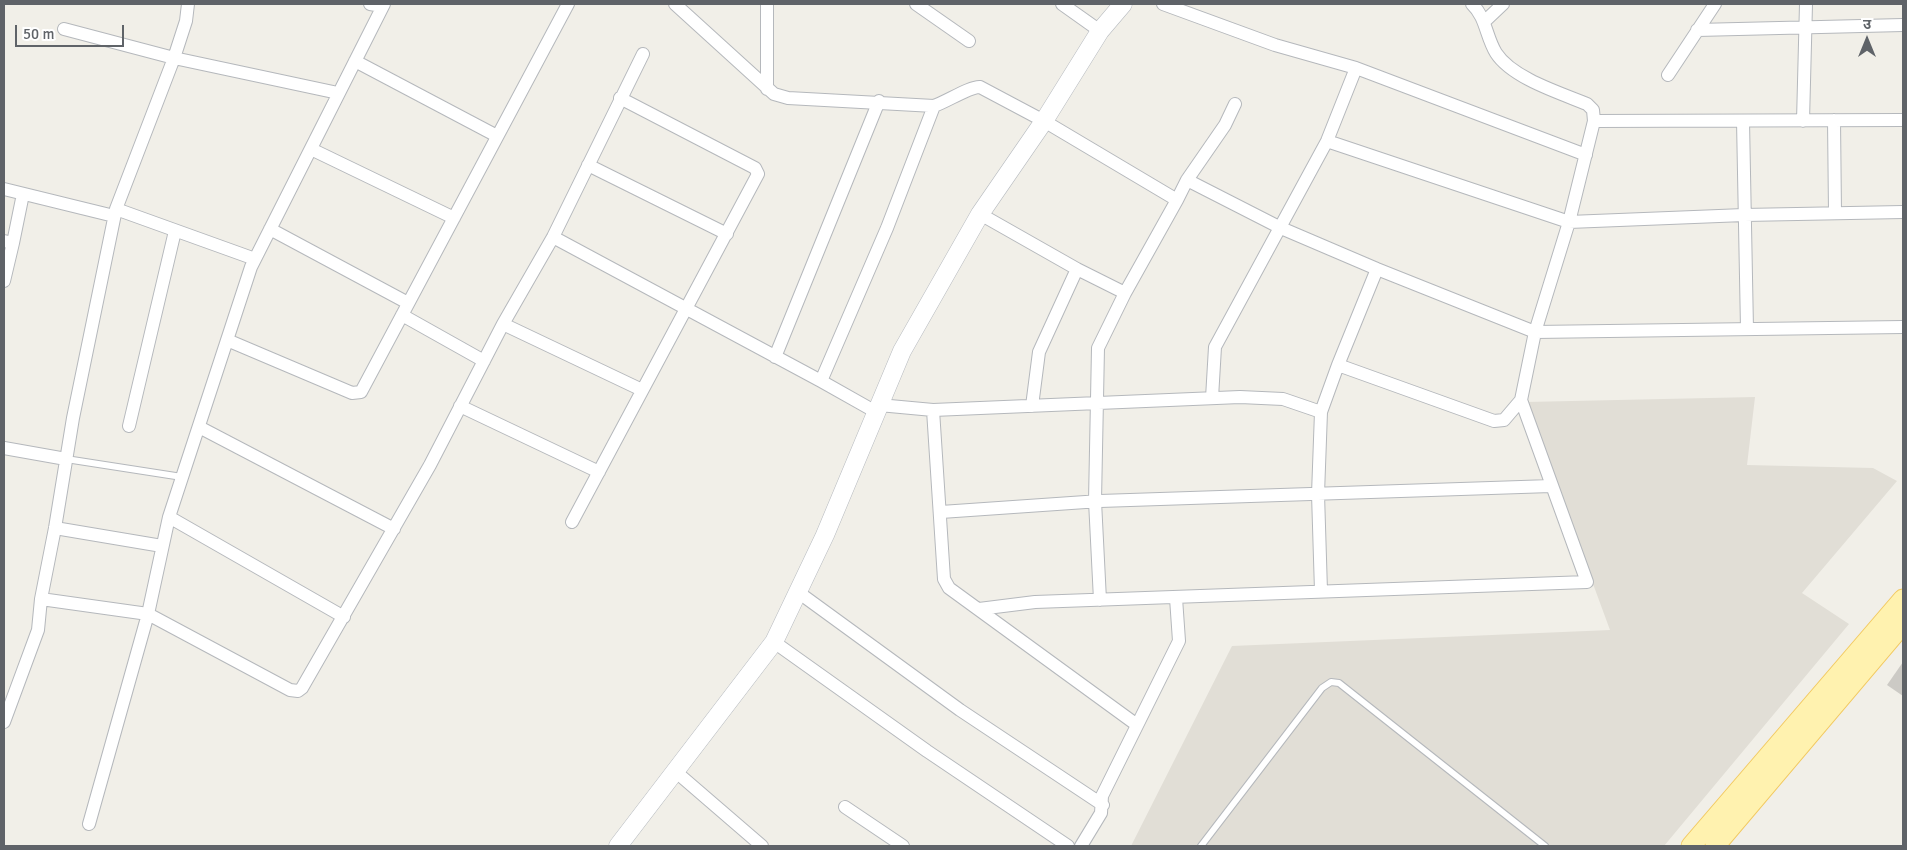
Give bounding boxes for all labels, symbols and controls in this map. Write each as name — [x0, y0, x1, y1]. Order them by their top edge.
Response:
scale bar — [18, 15, 126, 47]
north arrow — [1842, 15, 1892, 65]
text: उ — [1863, 16, 1871, 33]
text: 50 m — [23, 25, 54, 43]

